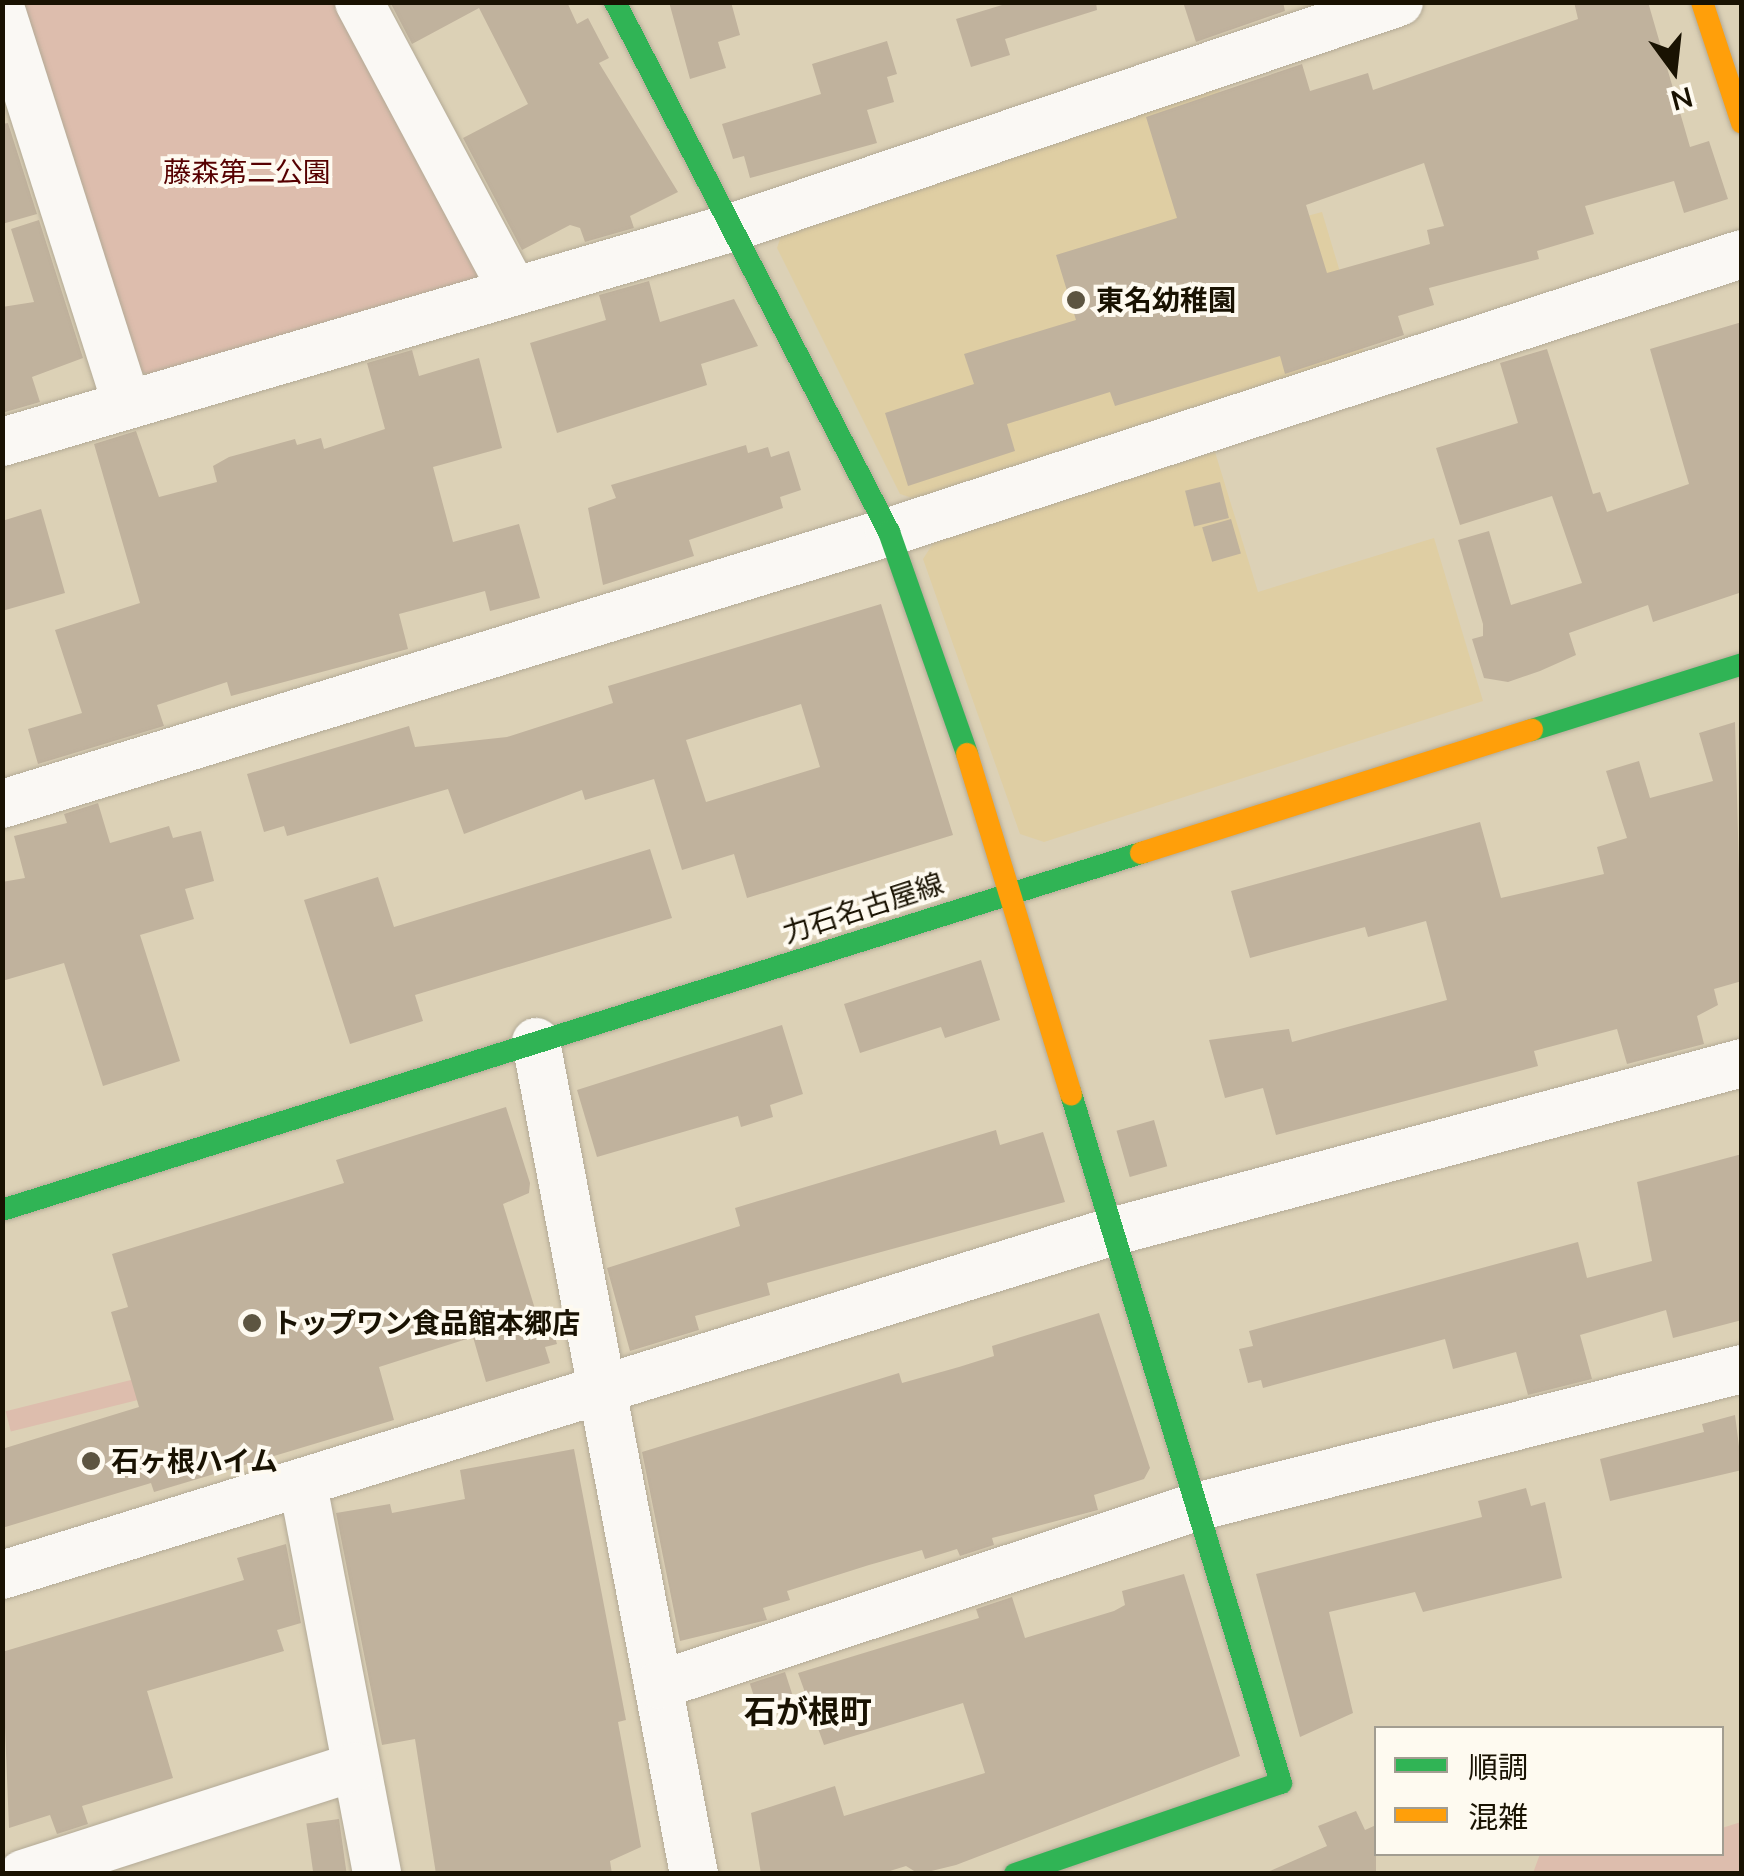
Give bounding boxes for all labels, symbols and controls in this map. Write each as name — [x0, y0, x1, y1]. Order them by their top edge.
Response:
north arrow — [1624, 20, 1724, 120]
text: N — [1667, 80, 1697, 119]
park label: 藤森第二公園 — [163, 155, 331, 189]
place label: 東名幼稚園 — [1096, 283, 1236, 317]
marker: 東名幼稚園 — [1065, 289, 1087, 311]
street label: 力石名古屋線 — [778, 866, 948, 950]
place label: トップワン食品館本郷店 — [272, 1306, 580, 1340]
marker: トップワン食品館本郷店 — [241, 1312, 263, 1334]
place label: 石ヶ根ハイム — [111, 1444, 279, 1478]
marker: 石ヶ根ハイム — [80, 1450, 102, 1472]
district label: 石が根町 — [744, 1692, 872, 1730]
legend — [1374, 1726, 1724, 1856]
text: 順調 — [1468, 1748, 1528, 1786]
text: 混雑 — [1468, 1798, 1528, 1836]

